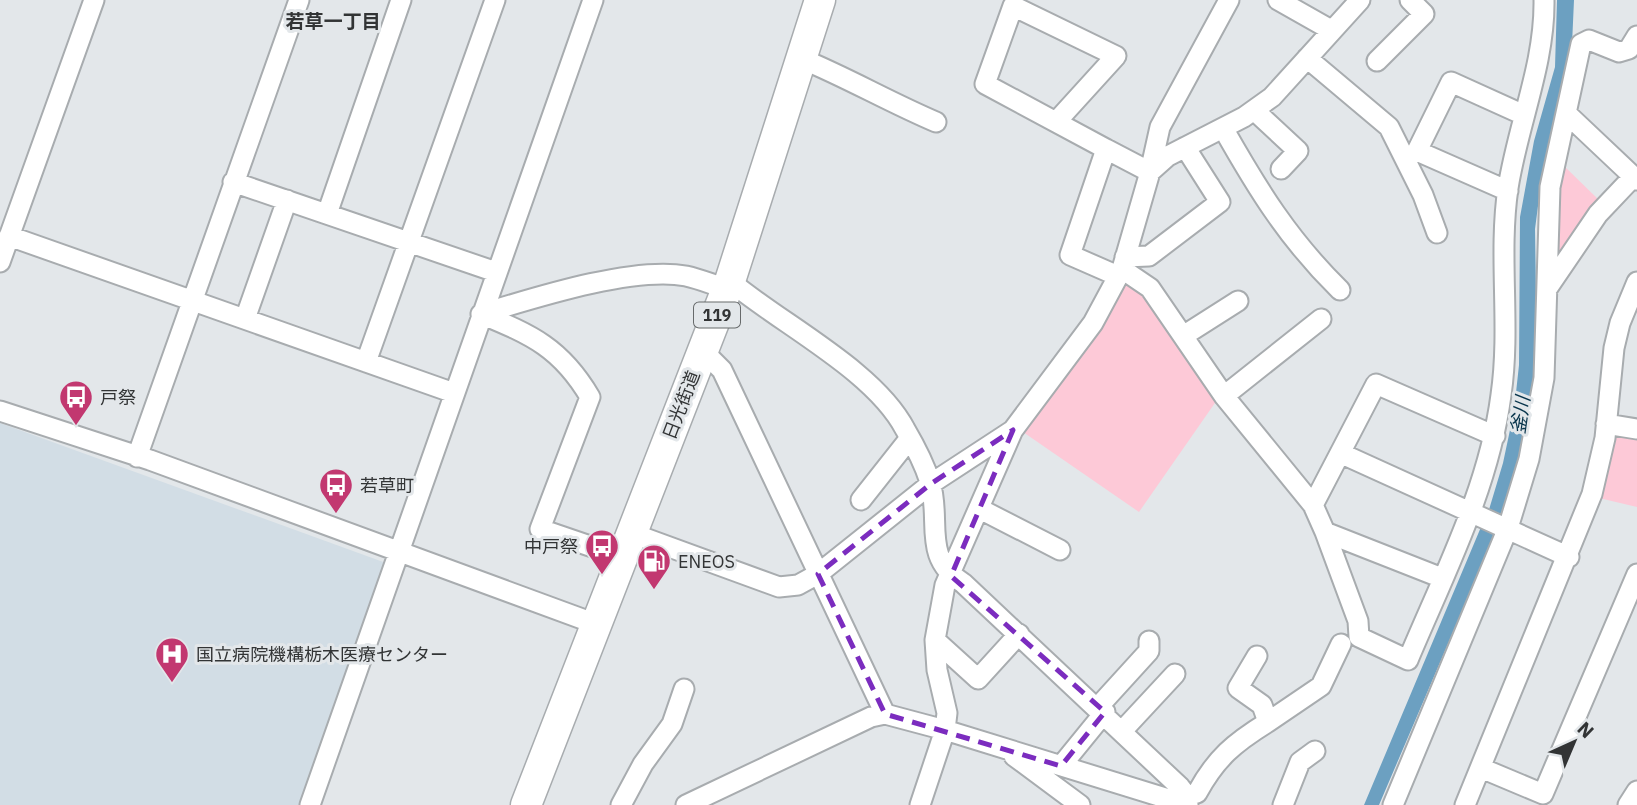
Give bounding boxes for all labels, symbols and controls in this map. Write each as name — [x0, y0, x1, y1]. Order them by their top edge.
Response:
district label: 若草一丁目 — [285, 9, 381, 33]
road number: 119 — [694, 302, 740, 328]
street label: 日光街道 — [657, 367, 705, 443]
bus stop icon: 戸祭 — [57, 378, 95, 427]
place label: 戸祭 — [100, 386, 136, 409]
water label: 釜川 — [1505, 393, 1535, 435]
bus stop icon: 若草町 — [317, 466, 355, 515]
place label: 若草町 — [360, 474, 414, 497]
bus stop icon: 中戸祭 — [583, 527, 621, 576]
place label: 中戸祭 — [524, 535, 578, 558]
fuel station icon: ENEOS — [635, 542, 673, 591]
place label: ENEOS — [678, 550, 735, 573]
hospital icon: 国立病院機構栃木医療センター — [153, 635, 191, 684]
place label: 国立病院機構栃木医療センター — [196, 643, 448, 666]
north arrow — [1539, 707, 1609, 777]
text: N — [1573, 716, 1599, 743]

